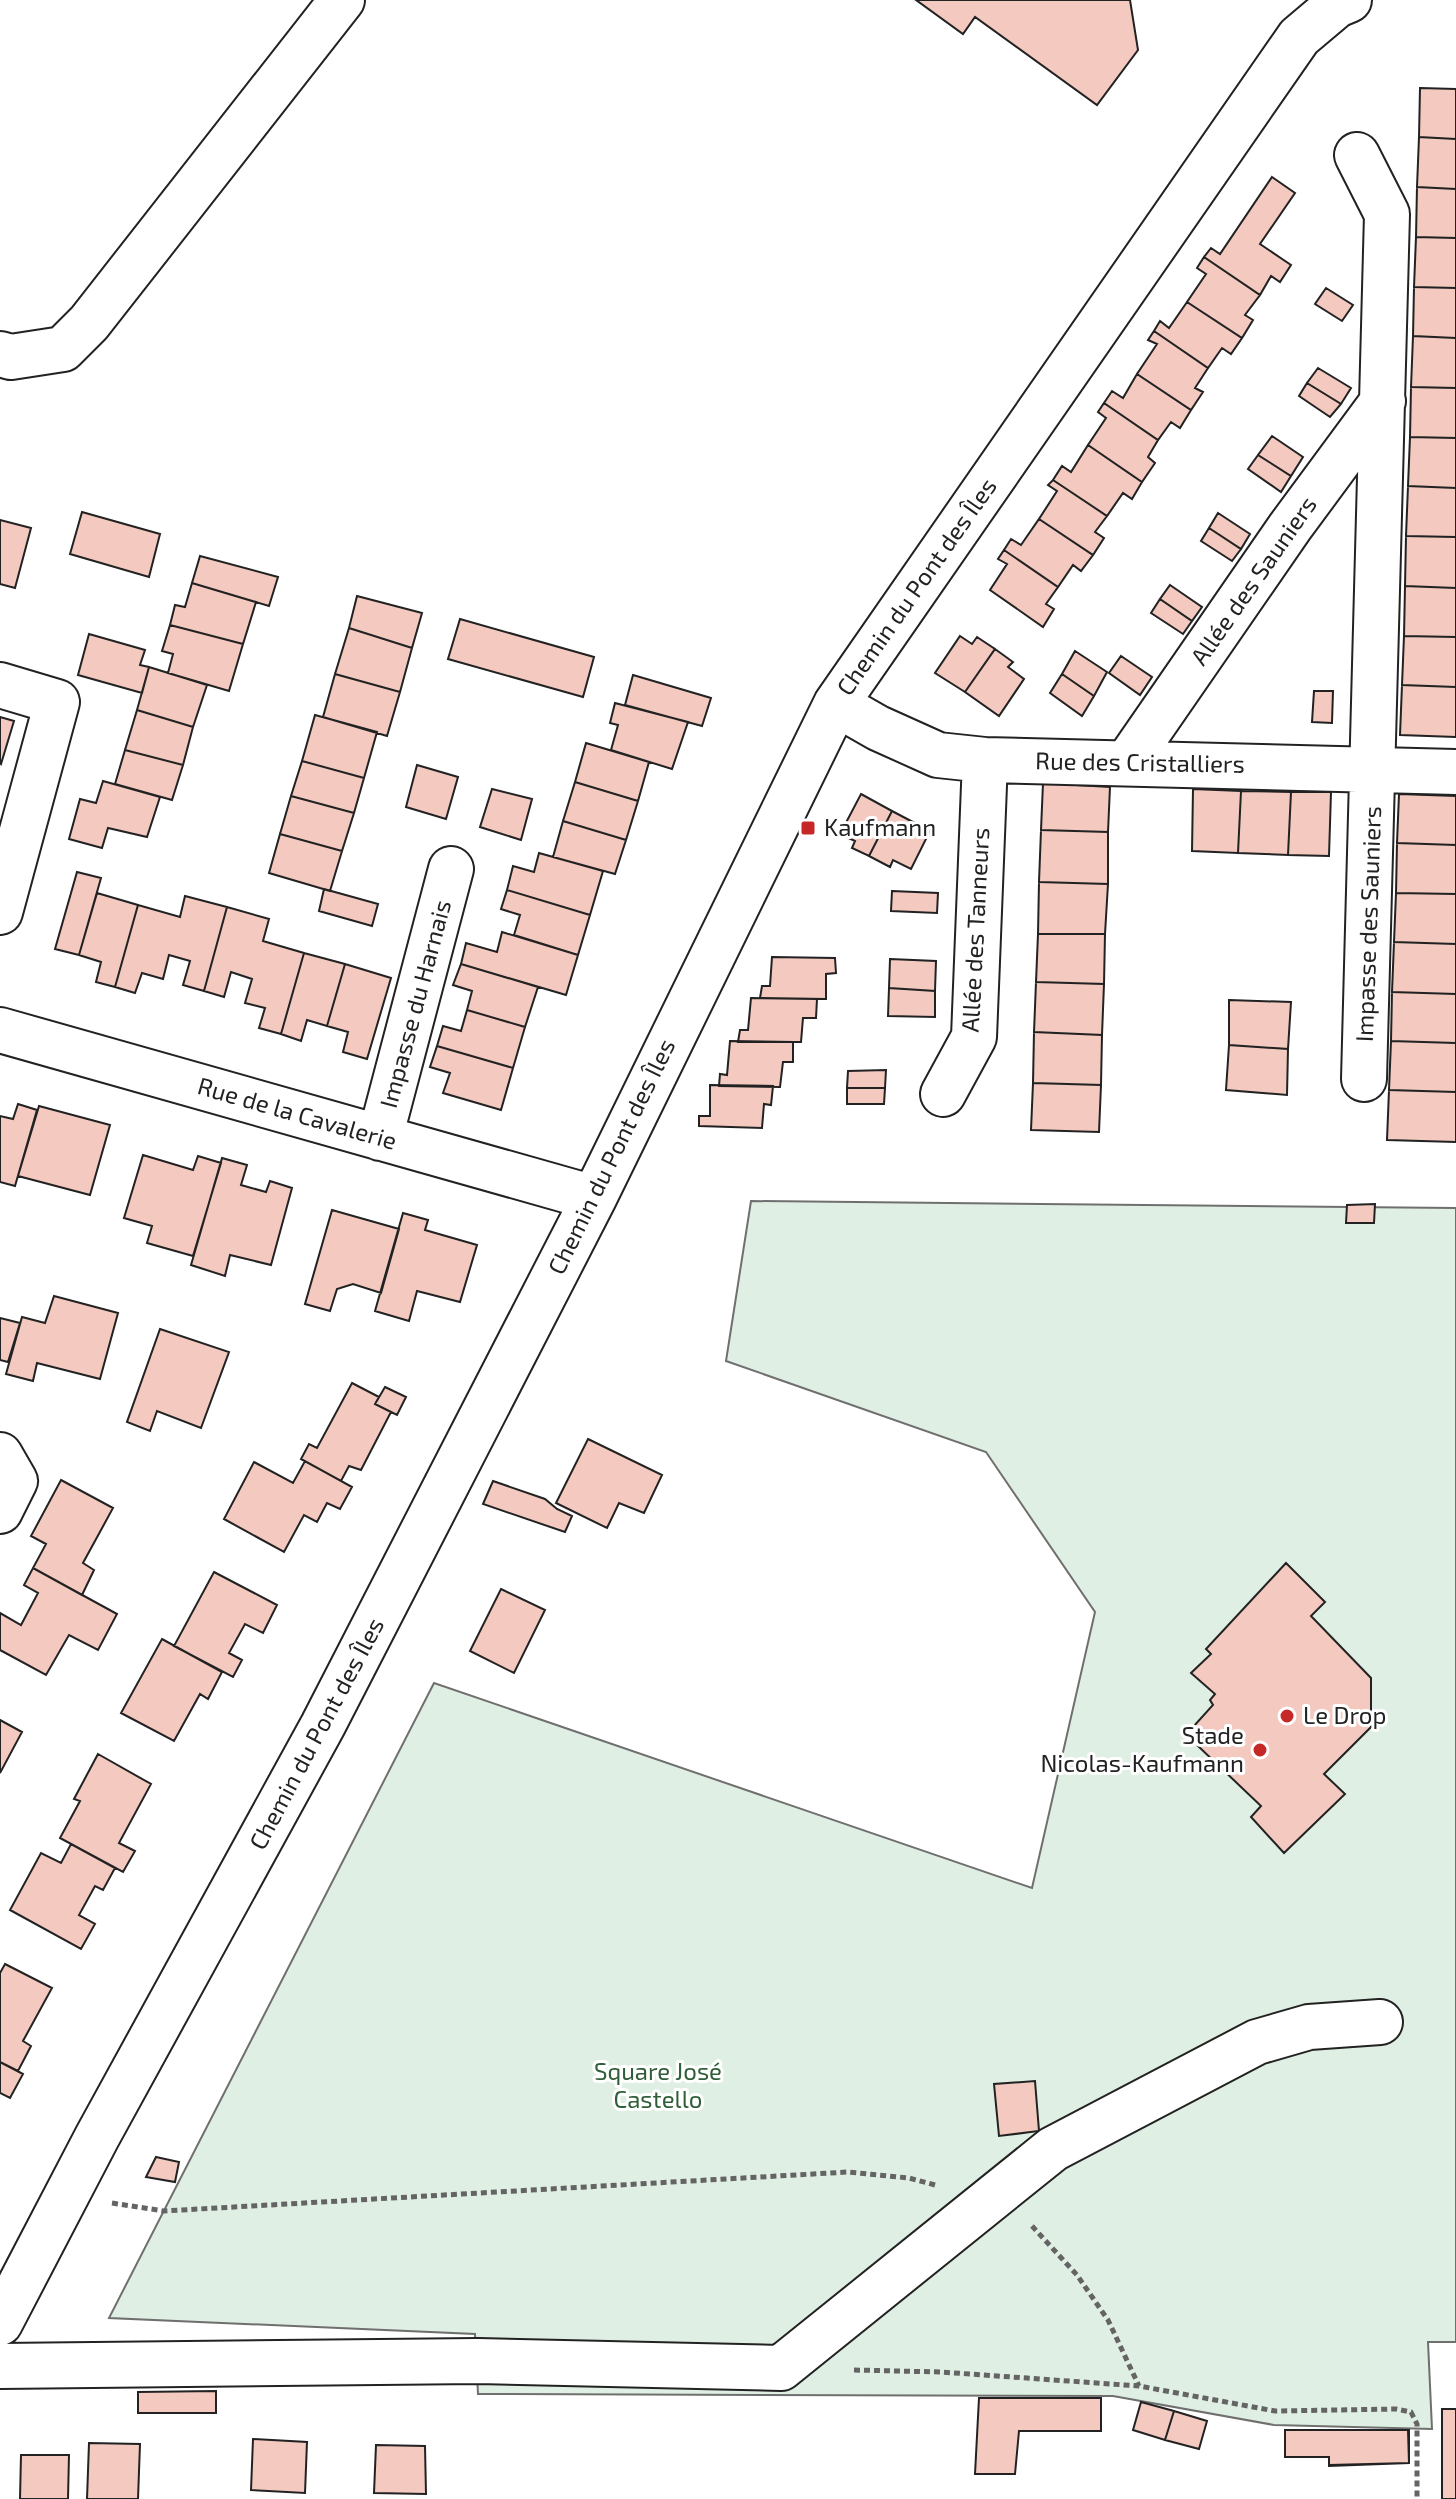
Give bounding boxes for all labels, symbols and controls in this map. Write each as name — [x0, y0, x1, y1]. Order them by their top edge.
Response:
street label: Chemin du Pont des Îles — [830, 472, 1002, 700]
street label: Allée des Sauniers — [1184, 490, 1322, 670]
street label: Rue des Cristalliers — [1035, 745, 1245, 778]
street label: Impasse des Sauniers — [1349, 805, 1386, 1042]
place label: Kaufmann — [824, 812, 936, 841]
marker: Kaufmann — [799, 819, 817, 837]
street label: Allée des Tanneurs — [955, 827, 994, 1033]
street label: Impasse du Harnais — [373, 897, 456, 1111]
street label: Chemin du Pont des Îles — [541, 1034, 680, 1279]
street label: Rue de la Cavalerie — [195, 1070, 400, 1155]
street label: Chemin du Pont des Îles — [242, 1612, 389, 1854]
place label: Le Drop — [1303, 1700, 1386, 1729]
marker: Le Drop — [1278, 1707, 1296, 1725]
place label: Stade Nicolas-Kaufmann — [1040, 1720, 1244, 1777]
marker: Stade Nicolas-Kaufmann — [1251, 1741, 1269, 1759]
park label: Square José Castello — [594, 2056, 722, 2113]

